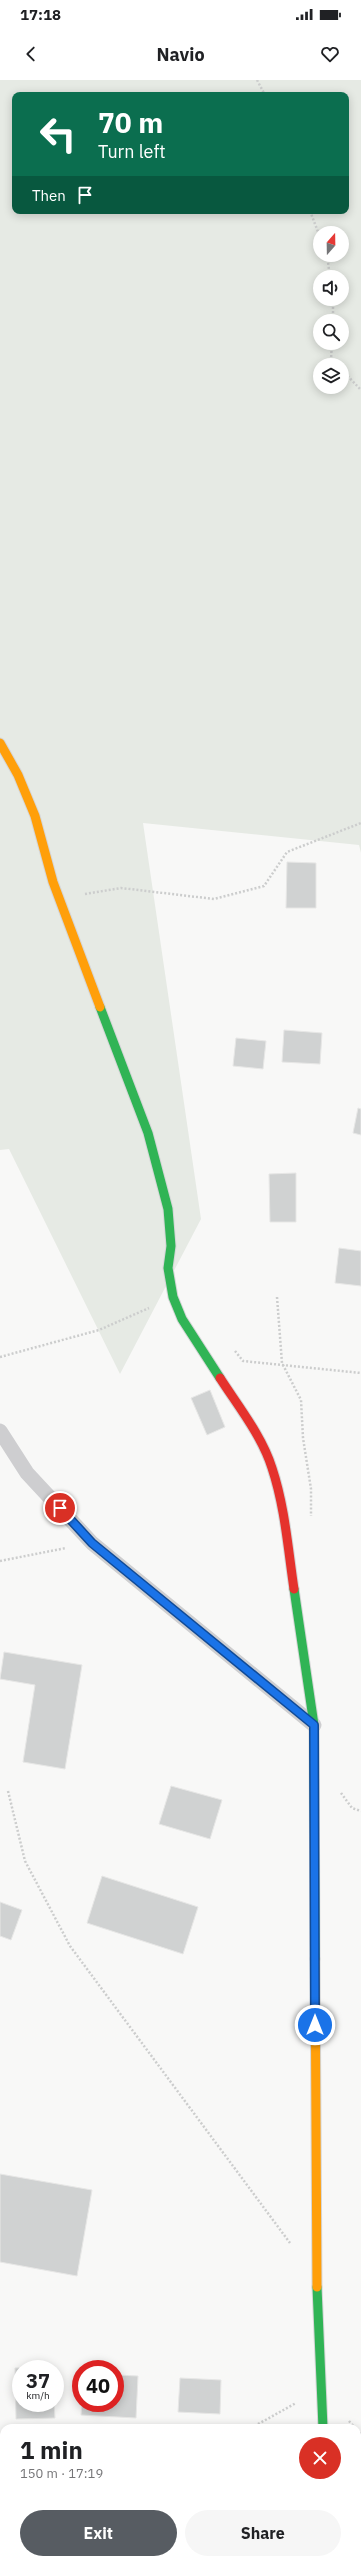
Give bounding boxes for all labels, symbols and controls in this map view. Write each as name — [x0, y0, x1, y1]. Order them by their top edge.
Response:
text: 17:18 — [20, 5, 61, 24]
icon: back — [20, 43, 42, 65]
text: Navio — [156, 43, 205, 66]
icon: heart — [319, 43, 341, 65]
text: 70 m — [98, 104, 163, 141]
icon: left — [32, 108, 84, 160]
text: Turn left — [98, 140, 166, 163]
icon: arrive — [74, 184, 96, 206]
text: Then — [32, 186, 66, 205]
north arrow — [313, 226, 349, 262]
map controls — [313, 226, 349, 394]
button: sound — [313, 270, 349, 306]
button: search — [313, 314, 349, 350]
button: layers — [313, 358, 349, 394]
pin — [43, 1491, 77, 1525]
icon: arrive — [49, 1497, 71, 1519]
position arrow — [294, 2004, 336, 2046]
speed limit sign: 40 — [72, 2360, 124, 2412]
text: 37 — [26, 2367, 50, 2394]
text: km/h — [26, 2389, 50, 2402]
text: 1 min — [20, 2434, 83, 2466]
button: close — [299, 2437, 341, 2479]
text: 150 m · 17:19 — [20, 2465, 103, 2482]
button: Exit — [20, 2510, 177, 2556]
button: Share — [185, 2510, 341, 2556]

